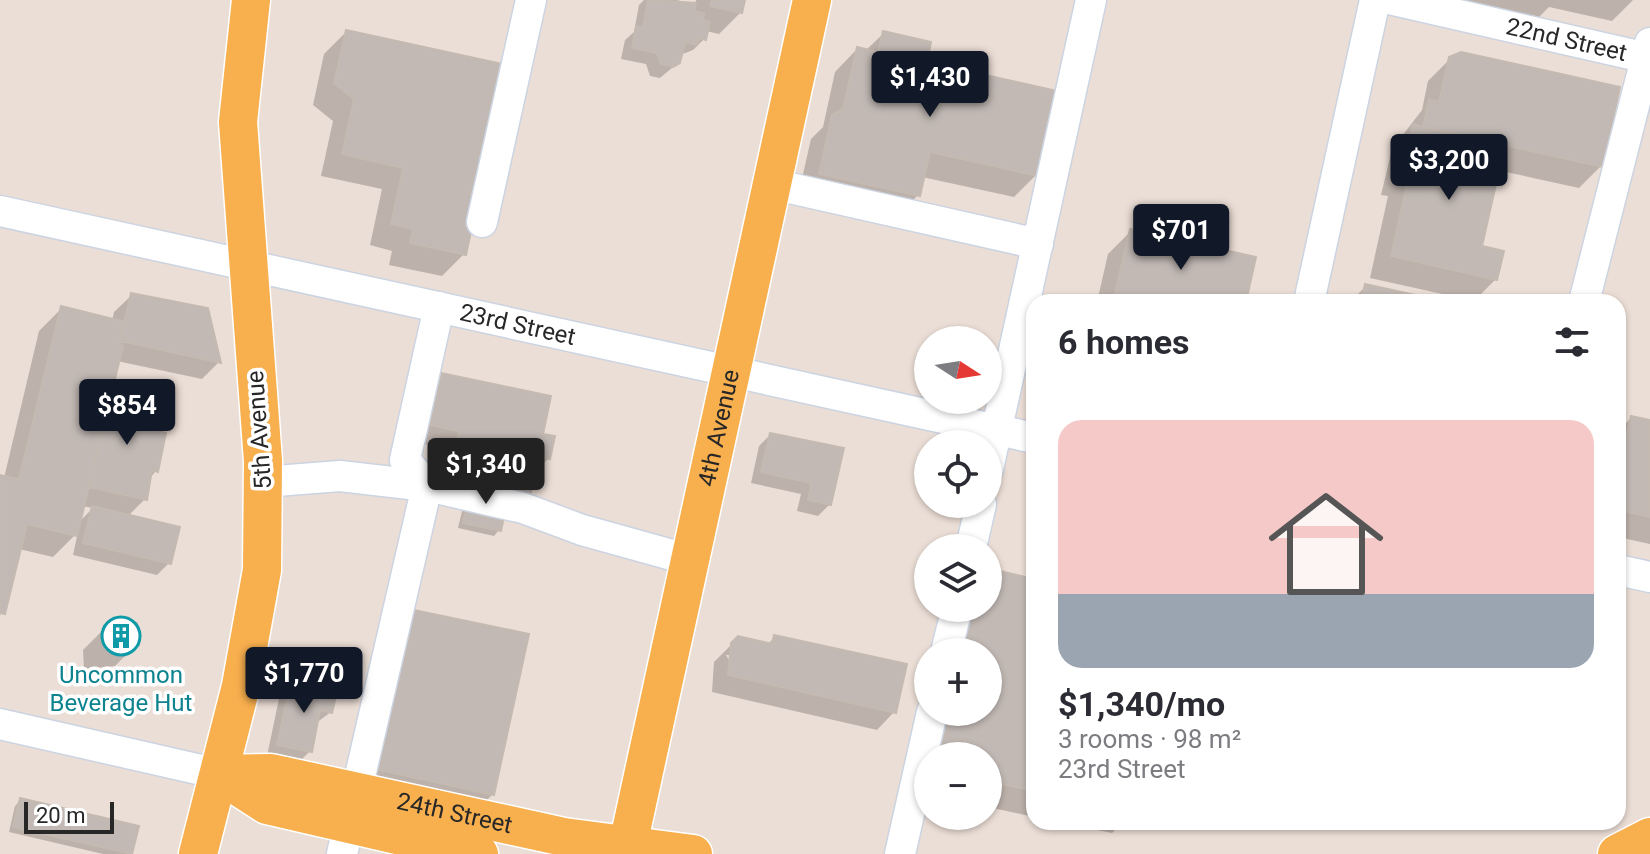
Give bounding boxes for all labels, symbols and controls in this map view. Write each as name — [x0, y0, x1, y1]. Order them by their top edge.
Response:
street label: 22nd Street — [1503, 12, 1630, 67]
pin: $1,430 — [865, 51, 995, 119]
text: $1,430 — [890, 62, 970, 92]
pin: $3,200 — [1384, 134, 1514, 202]
text: $3,200 — [1409, 145, 1489, 175]
pin: $701 — [1134, 204, 1228, 272]
text: $701 — [1151, 215, 1211, 245]
street label: 23rd Street — [457, 298, 578, 351]
icon: filters — [1550, 320, 1594, 364]
text: 6 homes — [1058, 322, 1189, 362]
north arrow — [914, 326, 1002, 414]
map controls — [914, 326, 1002, 830]
street label: 4th Avenue — [692, 367, 745, 489]
street label: 5th Avenue — [241, 370, 277, 490]
pin: $854 — [80, 379, 174, 447]
text: $854 — [97, 390, 157, 420]
button: locate — [914, 430, 1002, 518]
pin: $1,340 — [421, 438, 551, 506]
text: $1,340 — [446, 449, 526, 479]
icon: home — [1254, 472, 1398, 616]
button: layers — [914, 534, 1002, 622]
building icon: Uncommon Beverage Hut — [100, 615, 142, 657]
button: + — [914, 638, 1002, 726]
pin: $1,770 — [239, 647, 369, 715]
text: $1,770 — [264, 658, 344, 688]
place label: Uncommon Beverage Hut — [50, 661, 193, 717]
text: $1,340/mo — [1058, 684, 1225, 724]
text: 3 rooms · 98 m² — [1058, 724, 1241, 754]
button: − — [914, 742, 1002, 830]
text: 23rd Street — [1058, 754, 1186, 784]
street label: 24th Street — [394, 787, 515, 839]
scale bar — [24, 798, 114, 834]
text: 20 m — [36, 803, 85, 828]

